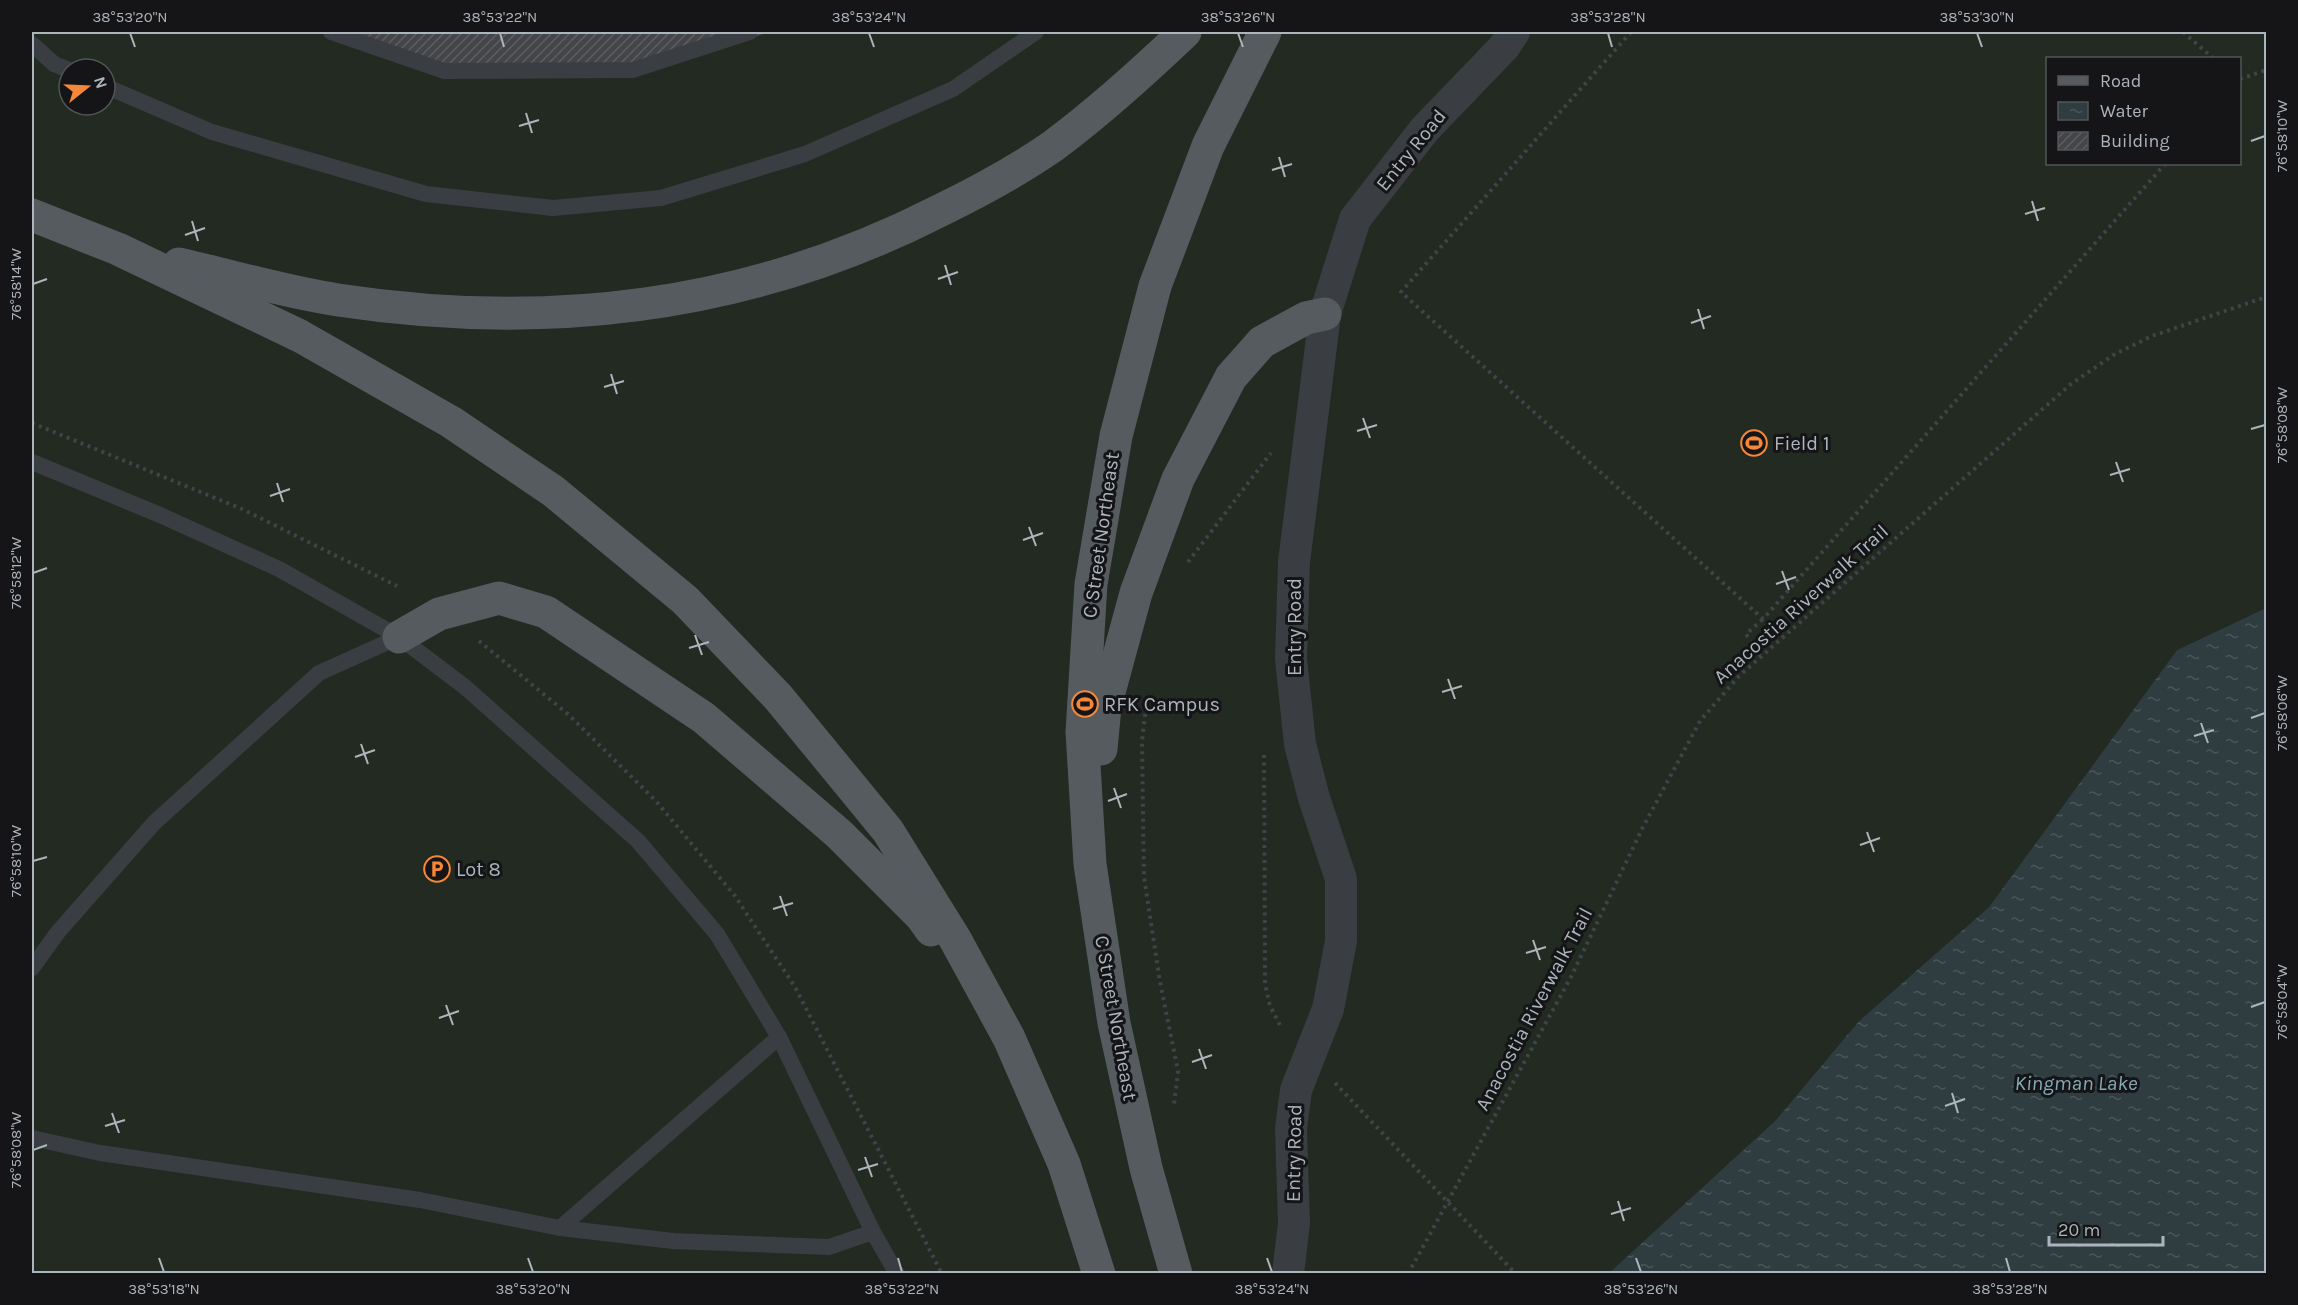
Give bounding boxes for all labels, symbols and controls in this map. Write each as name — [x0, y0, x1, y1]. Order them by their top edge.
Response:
text: 38°53'20"N — [93, 8, 167, 26]
text: 38°53'22"N — [463, 8, 537, 26]
text: 38°53'24"N — [832, 8, 906, 26]
text: 38°53'26"N — [1201, 8, 1275, 26]
text: 38°53'28"N — [1570, 8, 1646, 26]
text: 38°53'30"N — [1939, 8, 2015, 26]
north arrow — [57, 57, 117, 117]
legend — [2046, 57, 2241, 165]
text: Road — [2100, 70, 2141, 92]
text: N — [90, 74, 112, 91]
text: 76°58'10"W — [2273, 99, 2291, 172]
text: Water — [2100, 100, 2148, 122]
street label: Entry Road — [1371, 105, 1451, 195]
text: Building — [2100, 130, 2170, 152]
text: 76°58'14"W — [7, 248, 25, 320]
text: 76°58'08"W — [2273, 386, 2291, 463]
sports icon: Field 1 — [1739, 428, 1769, 458]
place label: Field 1 — [1774, 432, 1830, 455]
street label: C Street Northeast — [1078, 450, 1124, 619]
street label: Anacostia Riverwalk Trail — [1709, 520, 1893, 688]
text: 76°58'12"W — [7, 536, 25, 609]
street label: Entry Road — [1283, 578, 1306, 676]
text: 76°58'06"W — [2273, 674, 2291, 751]
sports icon: RFK Campus — [1070, 689, 1100, 719]
place label: RFK Campus — [1104, 693, 1220, 716]
text: 76°58'10"W — [7, 824, 25, 897]
parking icon: Lot 8 — [422, 854, 452, 884]
place label: Lot 8 — [456, 858, 501, 881]
street label: Anacostia Riverwalk Trail — [1471, 903, 1597, 1115]
street label: C Street Northeast — [1090, 934, 1142, 1103]
text: 76°58'04"W — [2273, 964, 2291, 1040]
water label: Kingman Lake — [2014, 1071, 2138, 1095]
street label: Entry Road — [1282, 1104, 1306, 1202]
text: 76°58'08"W — [7, 1111, 25, 1188]
scale bar — [2049, 1209, 2163, 1247]
text: 20 m — [2058, 1219, 2100, 1241]
text: 38°53'18"N — [128, 1280, 200, 1298]
text: 38°53'20"N — [496, 1280, 570, 1298]
text: 38°53'22"N — [865, 1280, 939, 1298]
text: 38°53'24"N — [1235, 1280, 1309, 1298]
text: 38°53'26"N — [1604, 1280, 1678, 1298]
text: 38°53'28"N — [1972, 1280, 2048, 1298]

